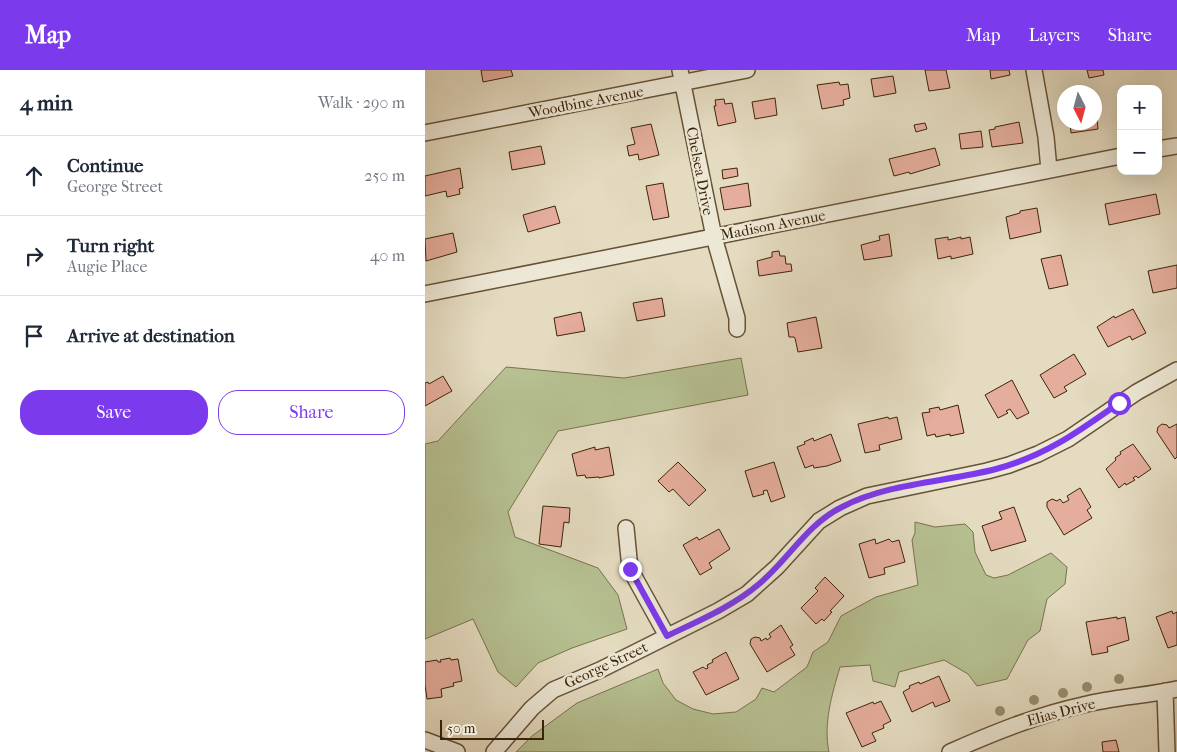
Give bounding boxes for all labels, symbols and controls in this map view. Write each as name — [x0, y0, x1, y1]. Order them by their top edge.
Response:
text: Map — [25, 21, 71, 49]
text: Map — [966, 25, 1000, 46]
text: Layers — [1028, 25, 1080, 46]
text: Share — [1108, 25, 1152, 46]
street label: Woodbine Avenue — [526, 82, 646, 122]
north arrow — [1057, 85, 1102, 130]
map controls — [1117, 85, 1162, 175]
button: + — [1117, 85, 1162, 130]
text: 4 min — [20, 91, 73, 115]
text: Walk · 290 m — [318, 93, 405, 112]
street label: Chelsea Drive — [683, 125, 718, 217]
button: − — [1117, 130, 1162, 175]
text: Continue — [67, 155, 143, 177]
icon: ahead — [20, 162, 48, 190]
text: 250 m — [364, 166, 405, 185]
text: George Street — [67, 177, 163, 196]
street label: Madison Avenue — [719, 206, 828, 244]
text: Turn right — [67, 235, 154, 257]
icon: right — [20, 242, 48, 270]
text: 40 m — [370, 246, 405, 265]
text: Augie Place — [67, 257, 147, 276]
icon: arrive — [20, 322, 48, 350]
text: Arrive at destination — [67, 325, 235, 347]
button: Save — [20, 390, 208, 435]
button: Share — [218, 390, 405, 435]
route start — [1108, 392, 1131, 415]
route end — [619, 558, 642, 581]
street label: George Street — [561, 638, 651, 692]
street label: Elias Drive — [1025, 694, 1098, 730]
scale bar — [440, 717, 544, 740]
text: 50 m — [447, 720, 475, 737]

